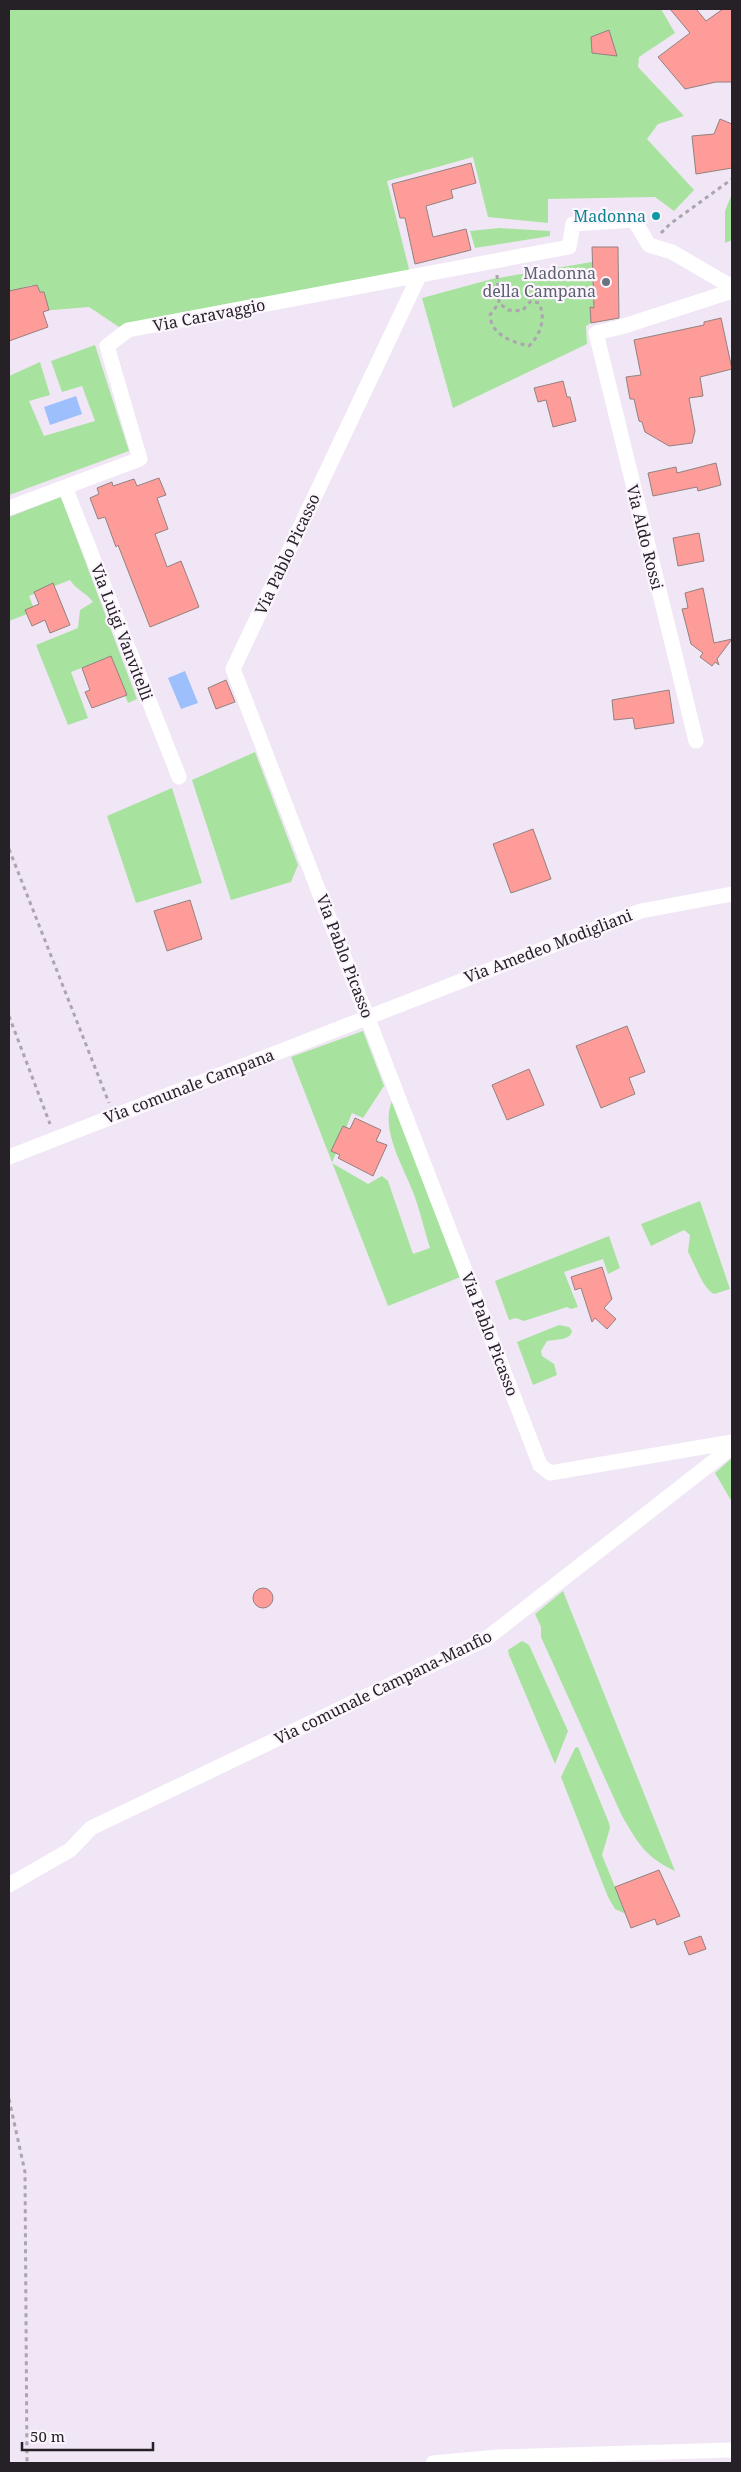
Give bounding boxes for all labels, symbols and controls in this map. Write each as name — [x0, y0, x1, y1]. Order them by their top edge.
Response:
place label: Madonna — [573, 205, 646, 227]
marker: Madonna — [650, 210, 662, 222]
place label: Madonna della Campana — [482, 262, 596, 302]
marker: Madonna della Campana — [600, 276, 612, 288]
street label: Via Caravaggio — [151, 293, 267, 337]
street label: Via Aldo Rossi — [621, 482, 669, 592]
street label: Via Pablo Picasso — [249, 490, 325, 618]
street label: Via Luigi Vanvitelli — [86, 560, 158, 704]
street label: Via Pablo Picasso — [311, 891, 379, 1021]
street label: Via Amedeo Modigliani — [461, 904, 635, 988]
street label: Via comunale Campana — [101, 1043, 277, 1129]
street label: Via Pablo Picasso — [456, 1269, 524, 1399]
street label: Via comunale Campana-Manfio — [270, 1625, 496, 1749]
scale bar — [22, 2420, 154, 2452]
text: 50 m — [30, 2426, 65, 2446]

